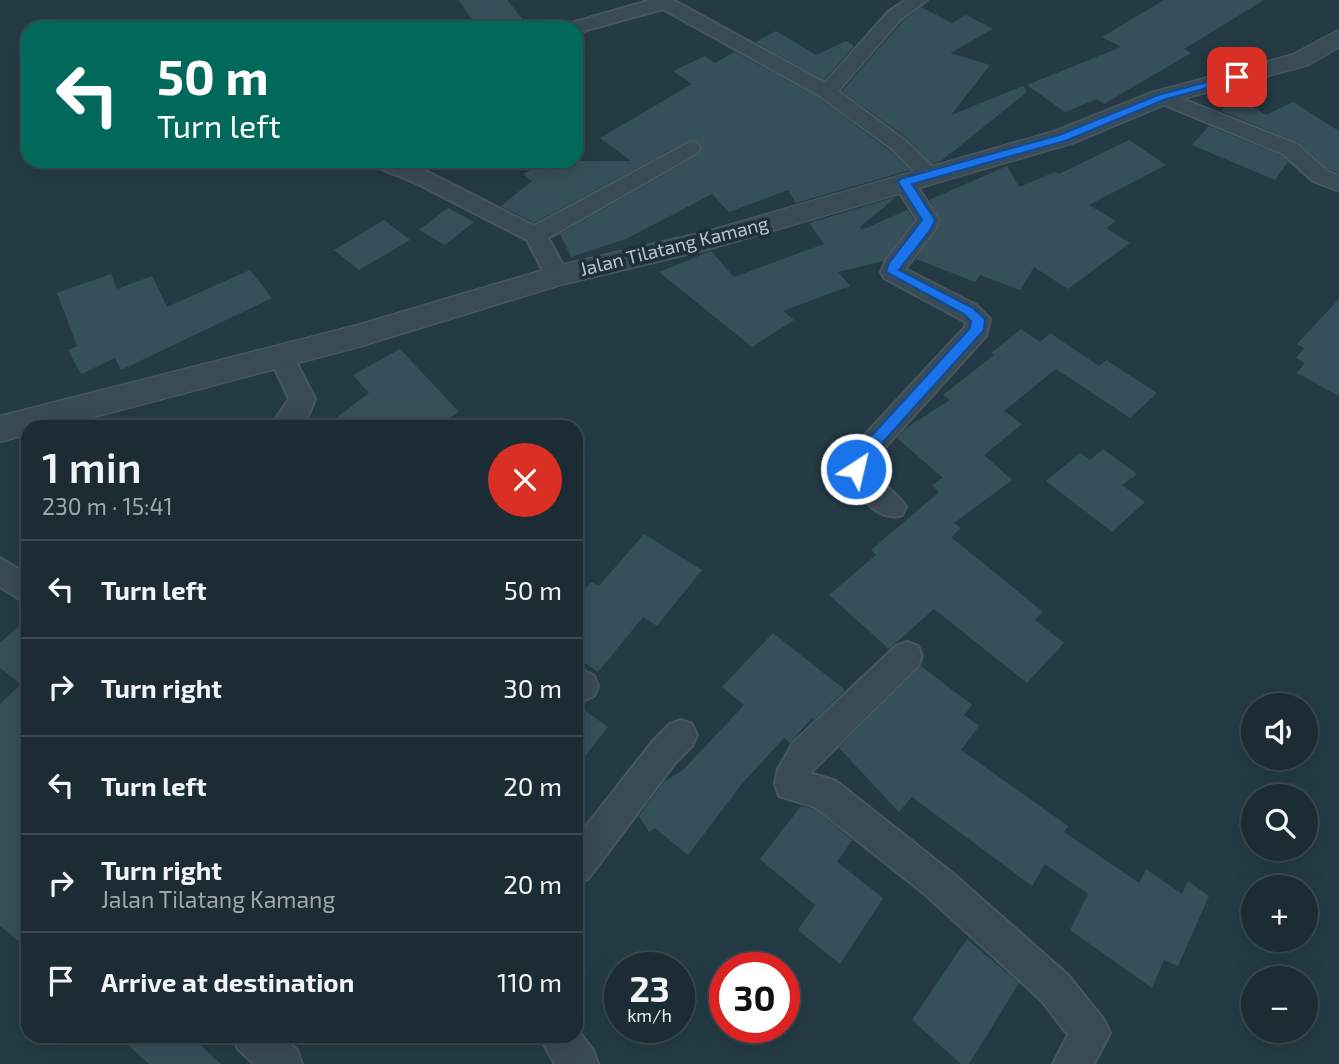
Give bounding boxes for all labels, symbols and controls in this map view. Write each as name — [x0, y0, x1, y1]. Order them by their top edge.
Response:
text: 50 m — [157, 46, 269, 105]
pin — [1207, 47, 1267, 107]
icon: left — [42, 49, 133, 140]
icon: arrive — [1218, 58, 1256, 96]
text: Turn left — [157, 106, 281, 144]
street label: Jalan Tilatang Kamang — [577, 211, 771, 280]
position arrow — [819, 432, 893, 506]
text: 1 min — [42, 441, 142, 491]
button: close — [488, 443, 562, 517]
text: 230 m · 15:41 — [42, 492, 173, 520]
icon: left — [42, 570, 80, 608]
text: Turn left — [101, 574, 207, 605]
text: 50 m — [504, 574, 562, 605]
icon: right — [42, 668, 80, 706]
text: Turn right — [101, 672, 222, 703]
text: 30 m — [503, 672, 562, 703]
map controls — [1241, 693, 1318, 1043]
button: sound — [1241, 693, 1318, 770]
icon: left — [42, 766, 80, 804]
text: Turn left — [101, 770, 207, 801]
text: 20 m — [503, 770, 562, 801]
button: search — [1241, 784, 1318, 861]
text: Turn right — [101, 854, 222, 885]
icon: right — [42, 864, 80, 902]
text: 20 m — [503, 868, 562, 899]
button: + — [1241, 875, 1318, 952]
text: Jalan Tilatang Kamang — [101, 885, 335, 913]
speed limit sign: 30 — [709, 952, 800, 1043]
icon: arrive — [42, 962, 80, 1000]
text: Arrive at destination — [101, 966, 354, 997]
text: 110 m — [497, 966, 562, 997]
button: − — [1241, 966, 1318, 1043]
text: 23 — [629, 967, 670, 1009]
text: km/h — [627, 1004, 672, 1026]

